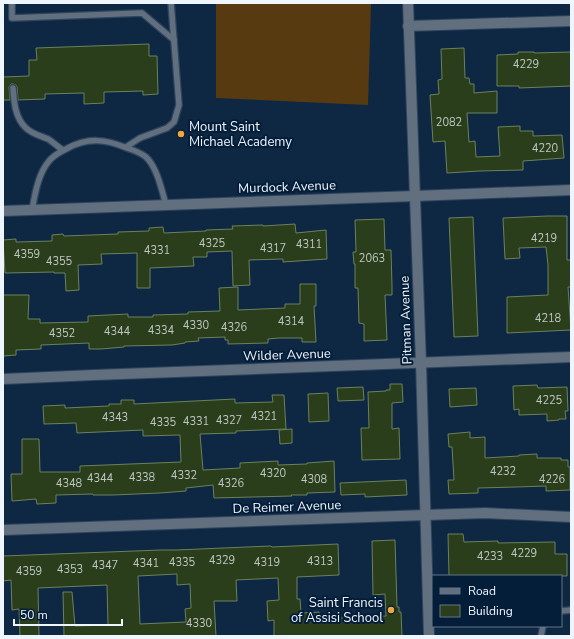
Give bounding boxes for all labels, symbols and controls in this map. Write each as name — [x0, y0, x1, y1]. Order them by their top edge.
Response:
house number: 4229 — [513, 57, 539, 72]
house number: 2082 — [436, 115, 462, 130]
place label: Mount Saint Michael Academy — [189, 118, 292, 151]
marker: Mount Saint Michael Academy — [176, 129, 186, 139]
house number: 4220 — [532, 141, 559, 156]
street label: Murdock Avenue — [238, 176, 336, 198]
house number: 4219 — [531, 231, 557, 246]
house number: 4325 — [199, 236, 226, 251]
house number: 4311 — [296, 237, 322, 252]
house number: 4317 — [260, 241, 286, 256]
house number: 4331 — [144, 243, 170, 258]
house number: 4359 — [14, 247, 40, 262]
house number: 2063 — [359, 251, 385, 266]
house number: 4355 — [46, 254, 73, 269]
street label: Pitman Avenue — [395, 275, 417, 365]
house number: 4218 — [535, 311, 562, 326]
house number: 4314 — [278, 314, 305, 329]
house number: 4330 — [183, 318, 210, 333]
house number: 4326 — [221, 320, 248, 335]
house number: 4334 — [148, 323, 175, 338]
house number: 4344 — [104, 324, 131, 339]
house number: 4352 — [49, 326, 75, 341]
street label: Wilder Avenue — [243, 344, 331, 366]
house number: 4225 — [536, 393, 563, 408]
house number: 4321 — [251, 409, 277, 424]
house number: 4343 — [102, 410, 128, 425]
house number: 4327 — [216, 413, 242, 428]
house number: 4331 — [183, 414, 209, 429]
house number: 4335 — [150, 415, 177, 430]
house number: 4232 — [490, 464, 516, 479]
house number: 4320 — [260, 466, 287, 481]
house number: 4332 — [171, 468, 197, 483]
house number: 4338 — [129, 470, 156, 485]
house number: 4344 — [87, 471, 114, 486]
house number: 4308 — [301, 472, 328, 487]
house number: 4226 — [539, 472, 566, 487]
house number: 4348 — [56, 476, 83, 491]
house number: 4326 — [218, 476, 245, 491]
street label: De Reimer Avenue — [232, 496, 342, 518]
house number: 4229 — [511, 546, 537, 561]
house number: 4233 — [477, 549, 503, 564]
house number: 4329 — [209, 553, 235, 568]
house number: 4313 — [307, 554, 333, 569]
house number: 4335 — [169, 555, 196, 570]
house number: 4319 — [254, 555, 280, 570]
house number: 4341 — [133, 556, 159, 571]
house number: 4347 — [92, 558, 118, 573]
house number: 4353 — [57, 562, 83, 577]
house number: 4359 — [16, 564, 42, 579]
legend — [432, 575, 562, 627]
text: Road — [468, 583, 496, 599]
place label: Saint Francis of Assisi School — [291, 594, 383, 627]
scale bar — [14, 601, 122, 627]
text: Building — [468, 603, 513, 619]
marker: Saint Francis of Assisi School — [386, 605, 396, 615]
text: 50 m — [20, 607, 48, 623]
house number: 4330 — [186, 616, 213, 631]

